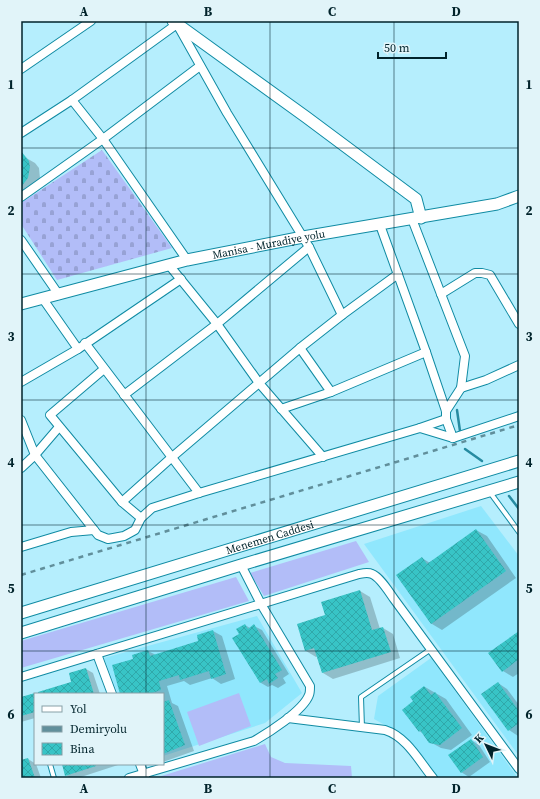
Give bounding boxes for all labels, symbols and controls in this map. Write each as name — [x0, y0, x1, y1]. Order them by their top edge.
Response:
text: A — [80, 3, 89, 20]
text: B — [204, 3, 213, 20]
text: C — [328, 3, 336, 20]
text: D — [451, 3, 461, 20]
scale bar — [378, 34, 446, 60]
text: 50 m — [384, 40, 410, 56]
text: 1 — [7, 76, 15, 93]
text: 1 — [525, 76, 533, 93]
text: 2 — [7, 202, 15, 219]
text: 2 — [525, 202, 533, 219]
street label: Manisa - Muradiye yolu — [211, 226, 327, 263]
text: 3 — [7, 328, 15, 345]
text: 3 — [525, 328, 533, 345]
text: 4 — [7, 454, 15, 471]
text: 4 — [525, 454, 533, 471]
street label: Menemen Caddesi — [224, 517, 316, 558]
text: 5 — [7, 580, 15, 597]
text: 5 — [525, 580, 533, 597]
legend — [34, 693, 164, 765]
text: Yol — [70, 701, 87, 717]
text: 6 — [7, 706, 15, 723]
text: 6 — [525, 706, 533, 723]
text: Demiryolu — [70, 721, 127, 737]
north arrow — [466, 725, 506, 765]
text: K — [471, 730, 487, 746]
text: Bina — [70, 741, 95, 757]
text: A — [80, 780, 89, 797]
text: B — [204, 780, 213, 797]
text: C — [328, 780, 336, 797]
text: D — [451, 780, 461, 797]

